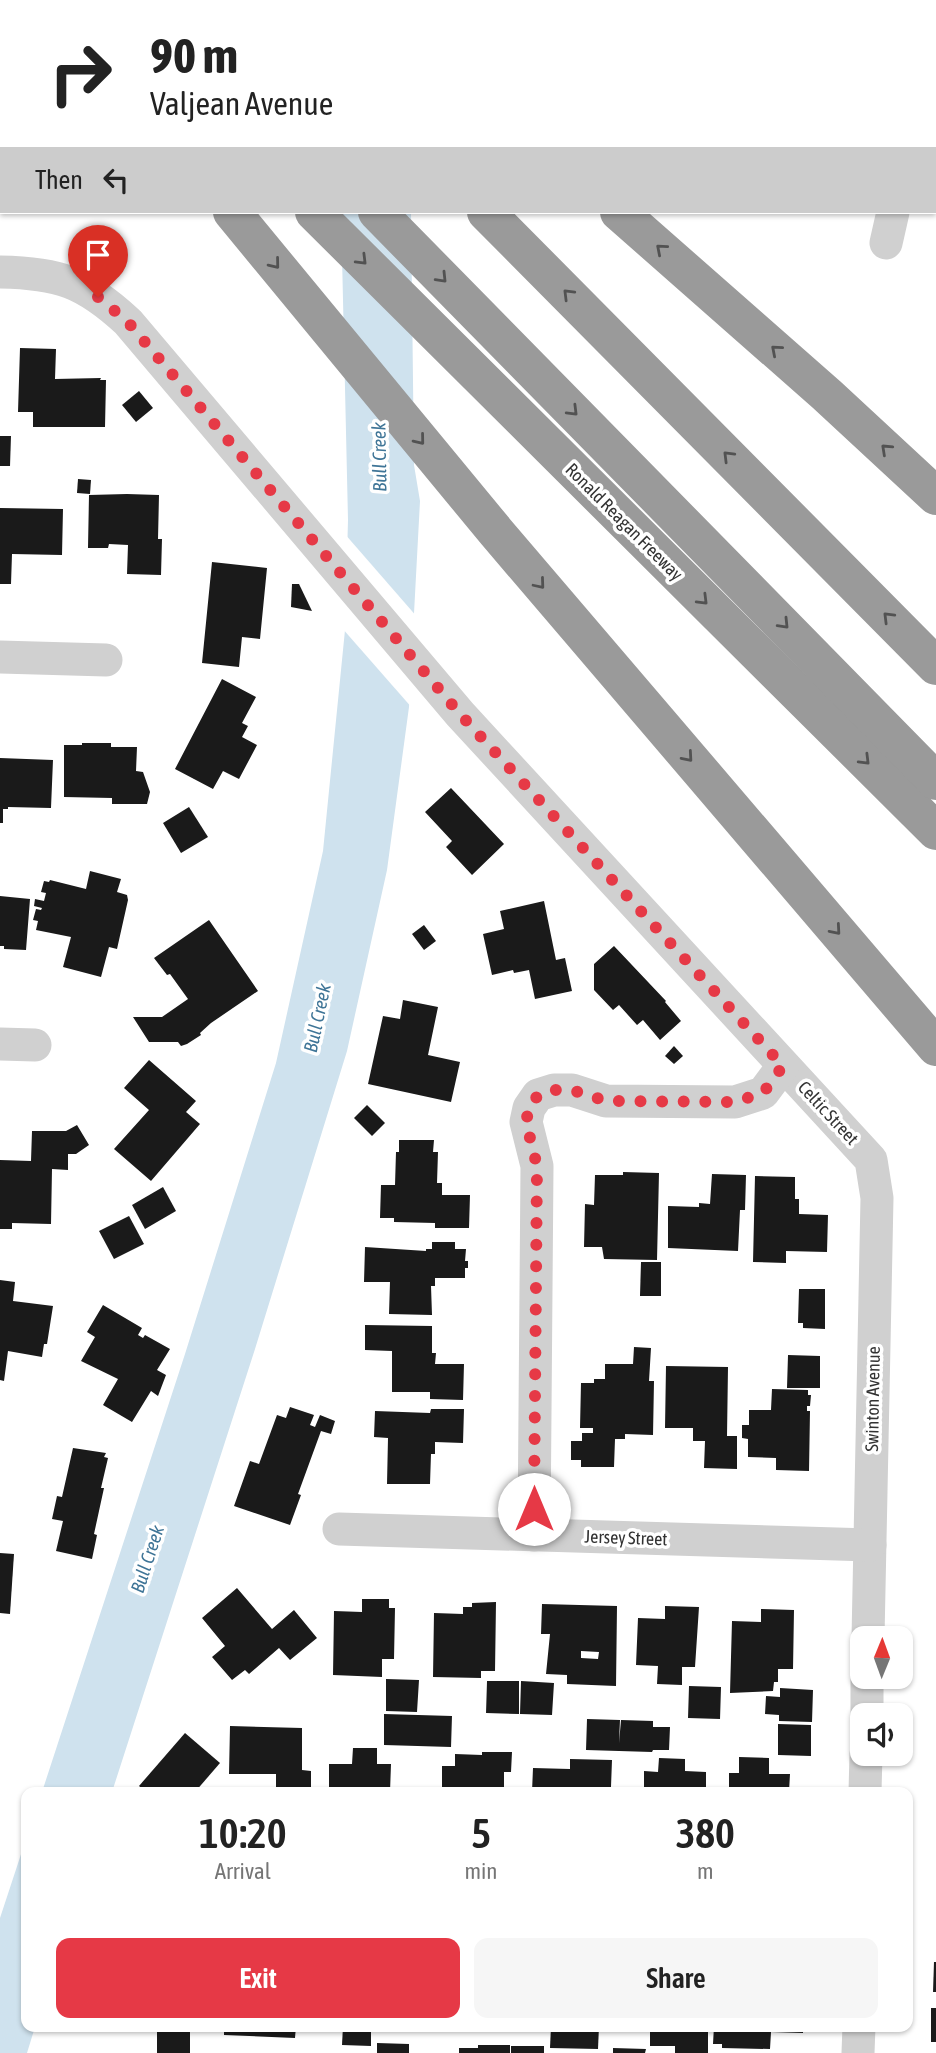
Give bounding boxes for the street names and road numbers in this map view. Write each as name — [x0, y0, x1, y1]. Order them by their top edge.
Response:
street label: Ronald Reagan Freeway — [561, 459, 687, 585]
street label: Celtic Street — [794, 1077, 863, 1149]
street label: Swinton Avenue — [861, 1346, 884, 1452]
street label: Jersey Street — [584, 1526, 668, 1549]

